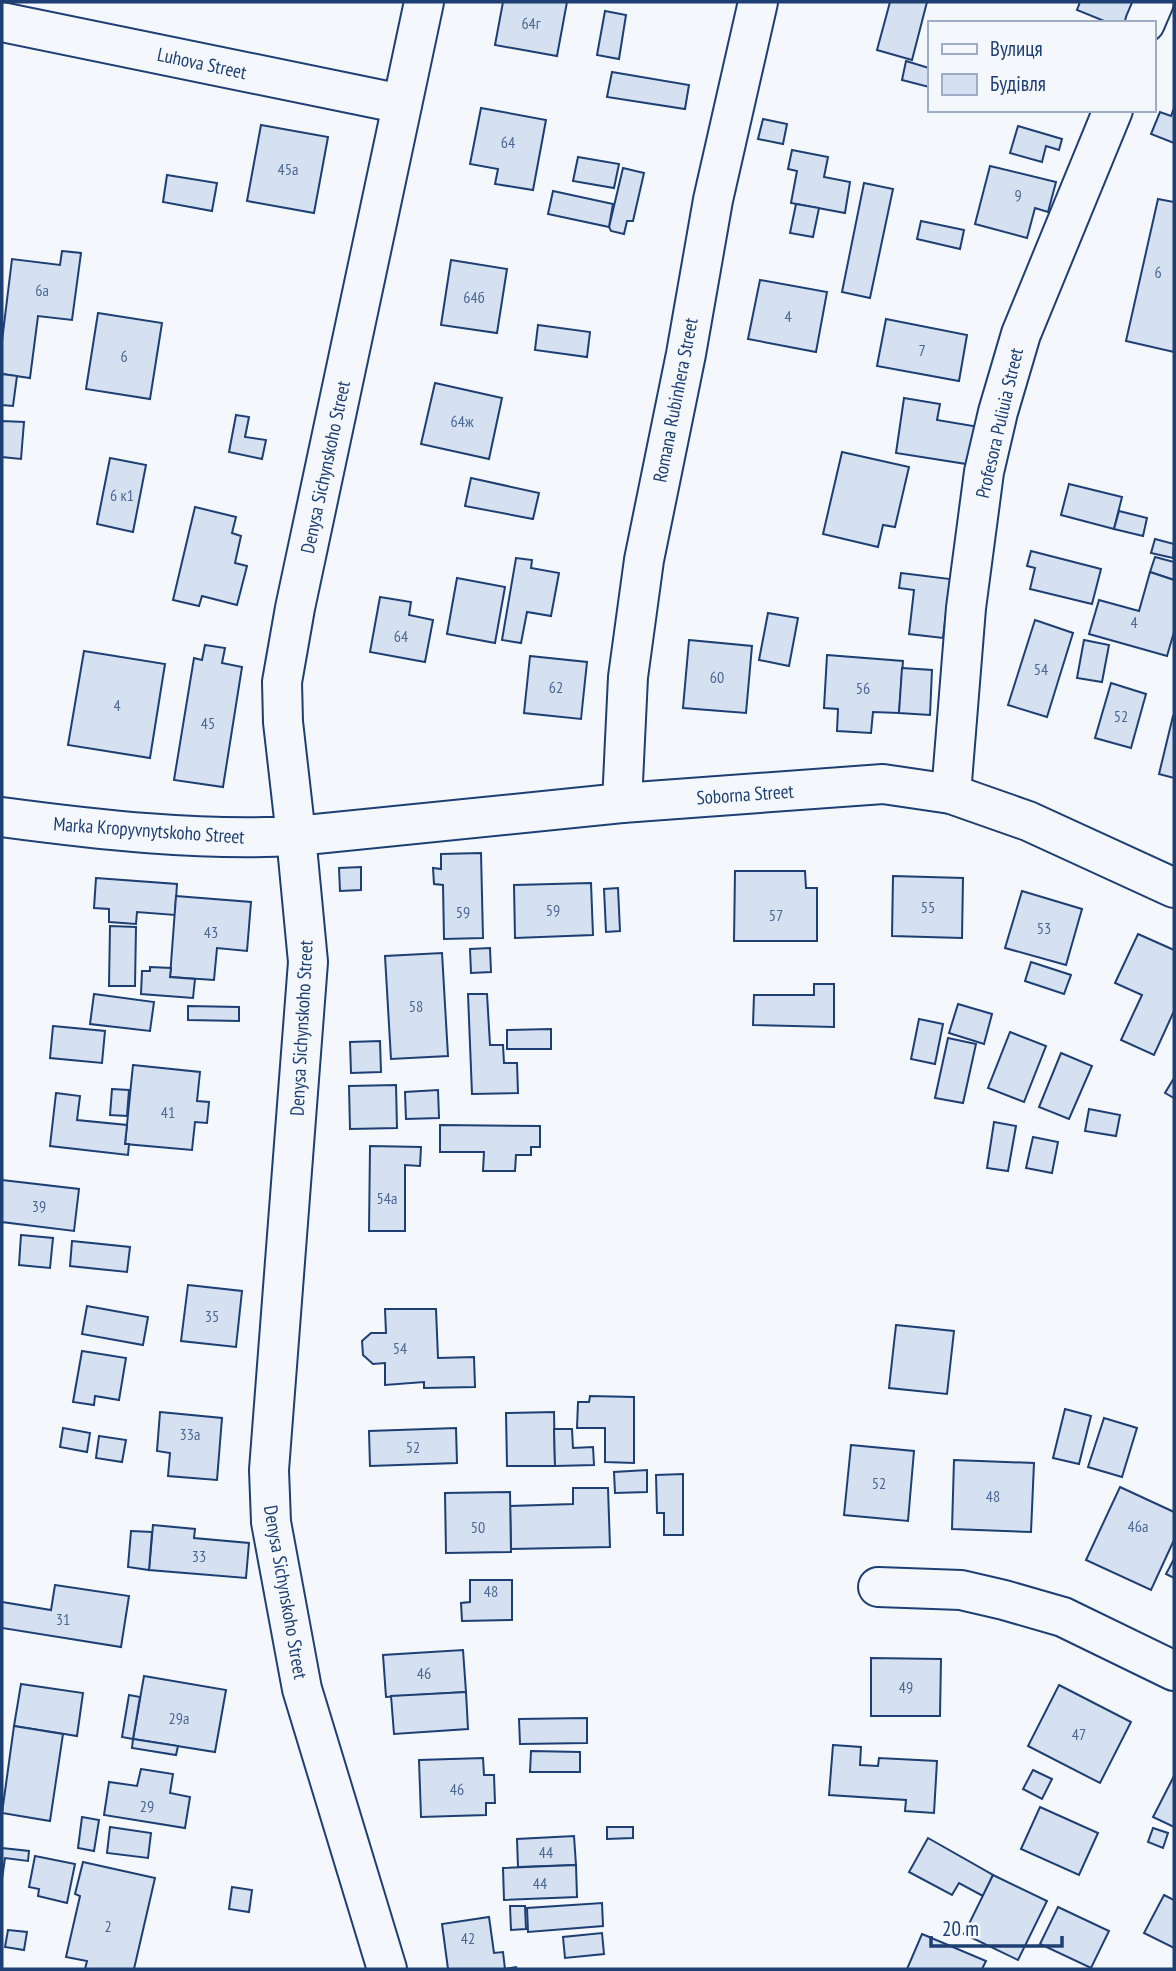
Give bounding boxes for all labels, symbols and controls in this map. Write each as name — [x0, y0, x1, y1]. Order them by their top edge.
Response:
house number: 64г — [521, 13, 541, 33]
legend — [928, 21, 1155, 112]
text: Вулиця — [990, 35, 1043, 62]
street label: Luhova Street — [155, 42, 250, 84]
text: Будівля — [990, 70, 1046, 97]
house number: 64 — [501, 132, 515, 152]
house number: 45а — [278, 159, 298, 179]
house number: 9 — [1014, 185, 1022, 205]
house number: 6 — [1154, 262, 1162, 282]
house number: 6а — [35, 280, 49, 300]
house number: 64б — [463, 287, 485, 307]
house number: 4 — [784, 306, 792, 326]
street label: Romana Rubinhera Street — [647, 315, 703, 484]
house number: 7 — [918, 340, 926, 360]
street label: Profesora Puliuia Street — [970, 345, 1028, 500]
house number: 6 — [120, 346, 128, 366]
street label: Denysa Sichynskoho Street — [295, 378, 355, 556]
house number: 64ж — [451, 411, 474, 431]
house number: 6 к1 — [110, 485, 134, 505]
house number: 4 — [1130, 612, 1138, 632]
house number: 64 — [394, 626, 408, 646]
house number: 54 — [1034, 659, 1048, 679]
house number: 60 — [710, 667, 724, 687]
house number: 62 — [549, 677, 563, 697]
house number: 56 — [856, 678, 870, 698]
house number: 4 — [113, 695, 121, 715]
house number: 52 — [1114, 706, 1128, 726]
house number: 45 — [201, 713, 215, 733]
street label: Soborna Street — [696, 779, 795, 809]
street label: Marka Kropyvnytskoho Street — [53, 811, 246, 849]
house number: 55 — [921, 897, 935, 917]
house number: 59 — [546, 900, 560, 920]
house number: 59 — [456, 902, 470, 922]
house number: 57 — [769, 905, 783, 925]
house number: 53 — [1037, 918, 1051, 938]
house number: 43 — [204, 922, 218, 942]
street label: Denysa Sichynskoho Street — [284, 939, 318, 1116]
house number: 58 — [409, 996, 423, 1016]
house number: 41 — [161, 1102, 175, 1122]
house number: 54а — [377, 1188, 397, 1208]
house number: 39 — [32, 1196, 46, 1216]
house number: 35 — [205, 1306, 219, 1326]
house number: 54 — [393, 1338, 407, 1358]
house number: 33а — [180, 1424, 200, 1444]
house number: 52 — [406, 1437, 420, 1457]
house number: 52 — [872, 1473, 886, 1493]
house number: 48 — [986, 1486, 1000, 1506]
street label: Denysa Sichynskoho Street — [259, 1503, 313, 1681]
house number: 46а — [1128, 1516, 1148, 1536]
house number: 50 — [471, 1517, 485, 1537]
house number: 33 — [192, 1546, 206, 1566]
house number: 48 — [484, 1581, 498, 1601]
house number: 31 — [56, 1609, 70, 1629]
house number: 46 — [417, 1663, 431, 1683]
house number: 49 — [899, 1677, 913, 1697]
house number: 29а — [169, 1708, 189, 1728]
house number: 47 — [1072, 1724, 1086, 1744]
house number: 46 — [450, 1779, 464, 1799]
house number: 29 — [140, 1796, 154, 1816]
house number: 44 — [539, 1842, 553, 1862]
house number: 44 — [533, 1873, 547, 1893]
scale bar — [931, 1904, 1062, 1948]
text: 20 m — [942, 1915, 979, 1942]
house number: 2 — [104, 1916, 112, 1936]
house number: 42 — [461, 1928, 475, 1948]

